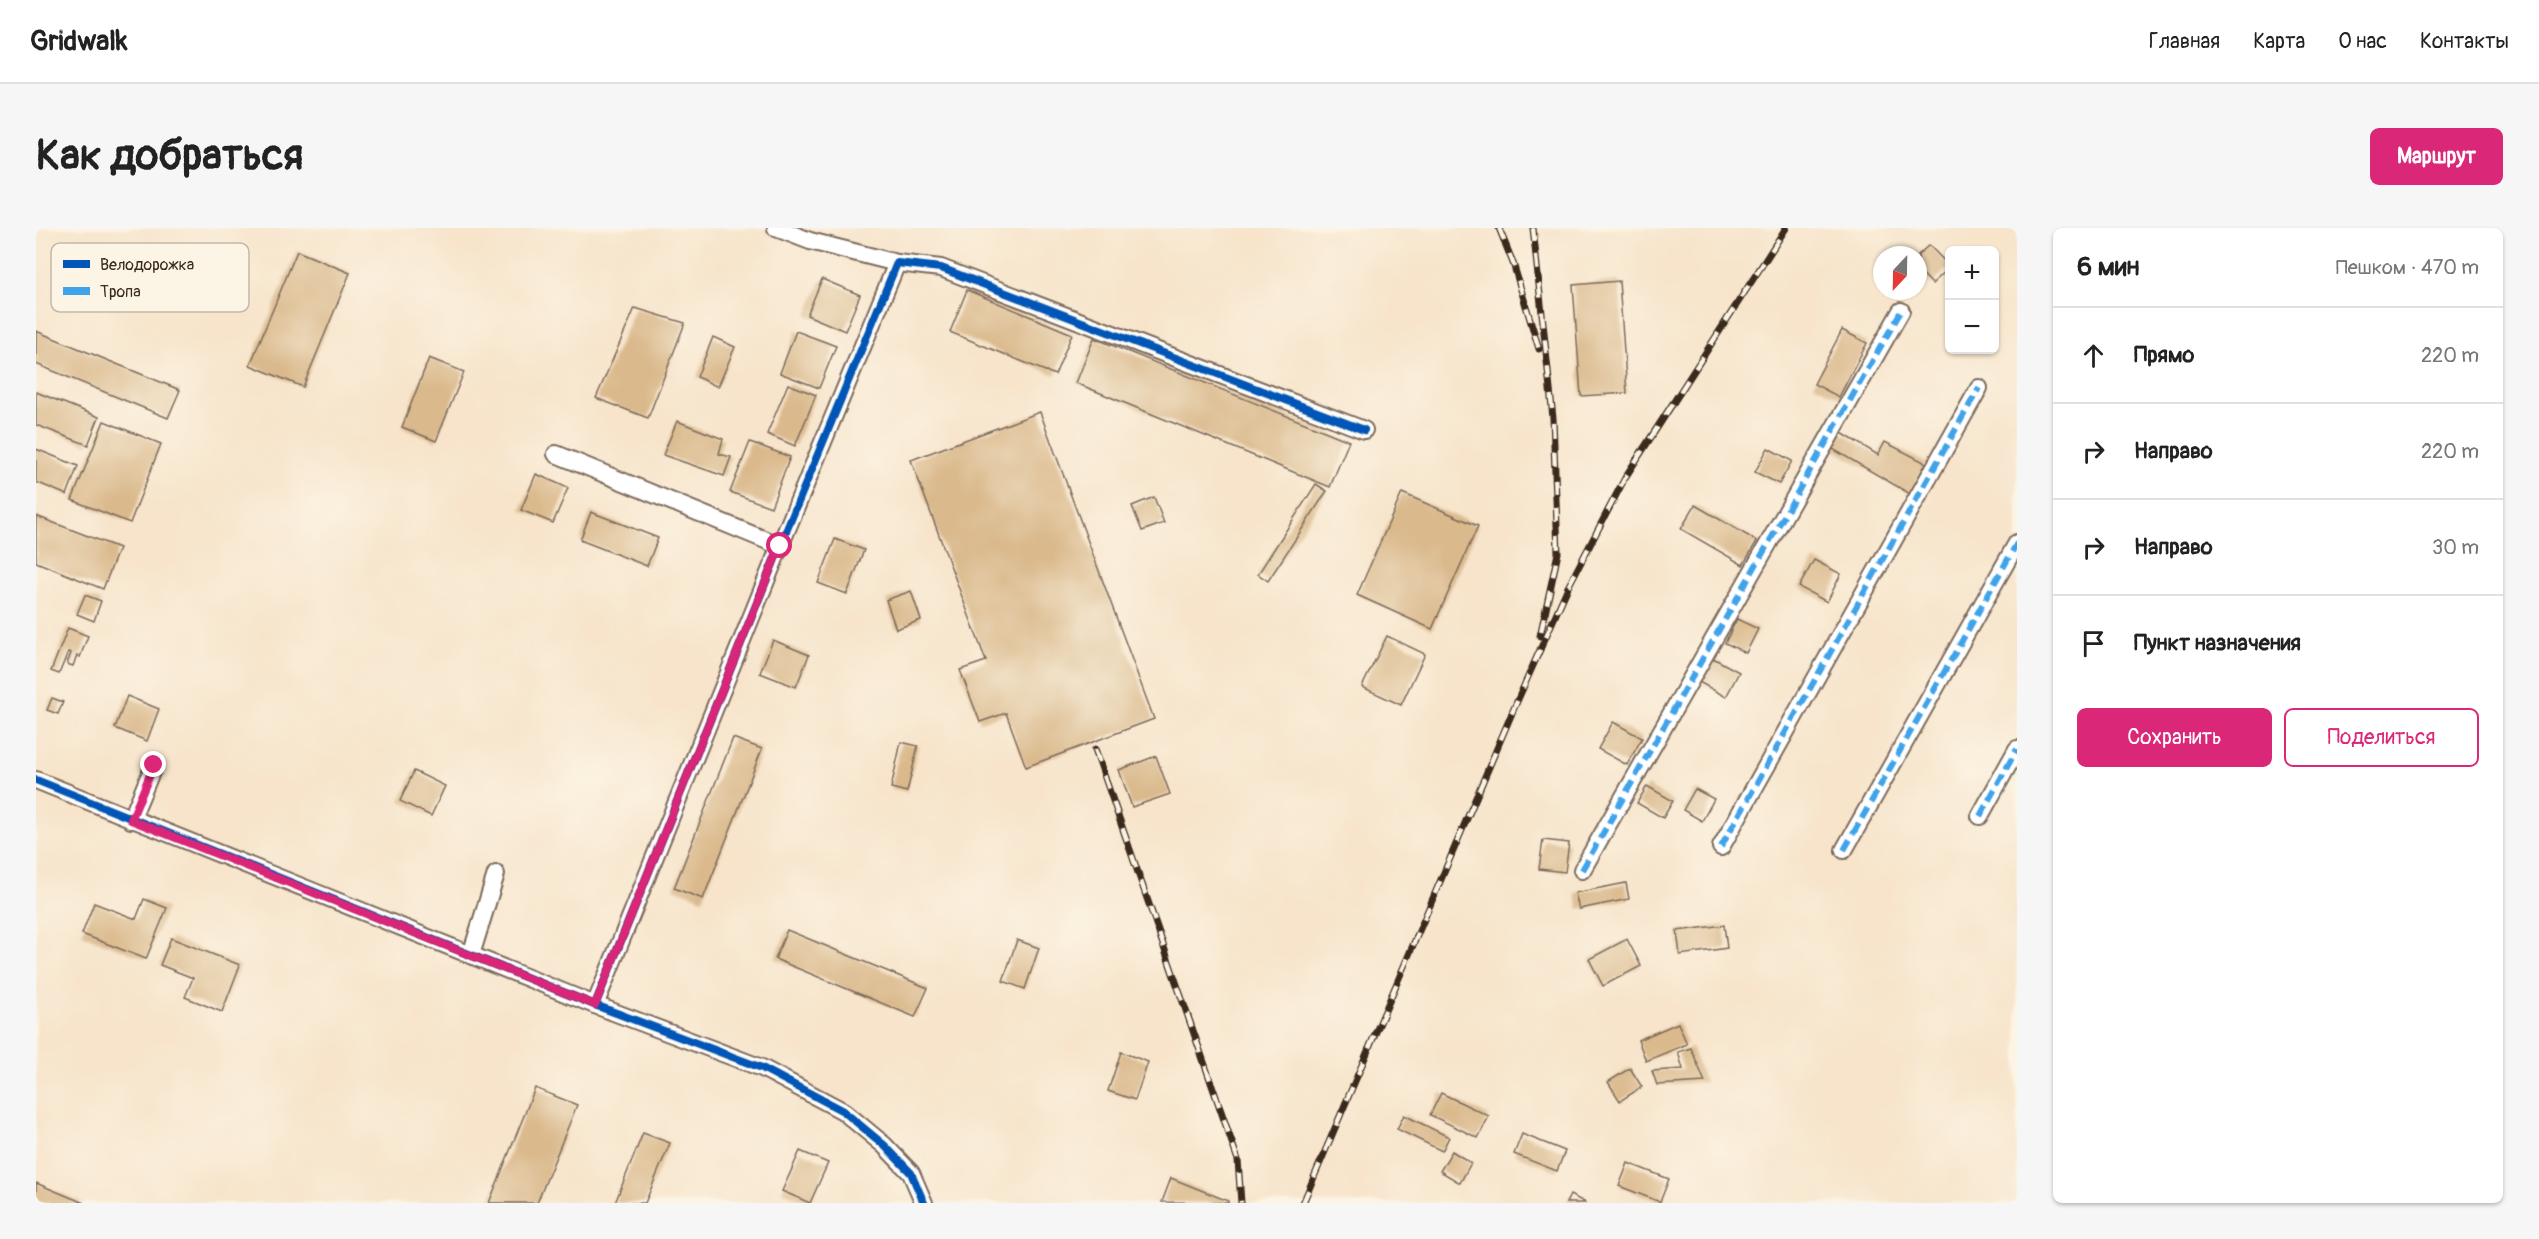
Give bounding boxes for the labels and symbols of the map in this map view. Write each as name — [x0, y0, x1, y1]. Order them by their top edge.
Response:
legend — [51, 243, 249, 312]
north arrow — [1873, 246, 1927, 300]
text: Велодорожка — [100, 255, 194, 275]
text: Тропа — [100, 282, 141, 302]
route start — [766, 532, 792, 558]
route end — [140, 751, 166, 777]

